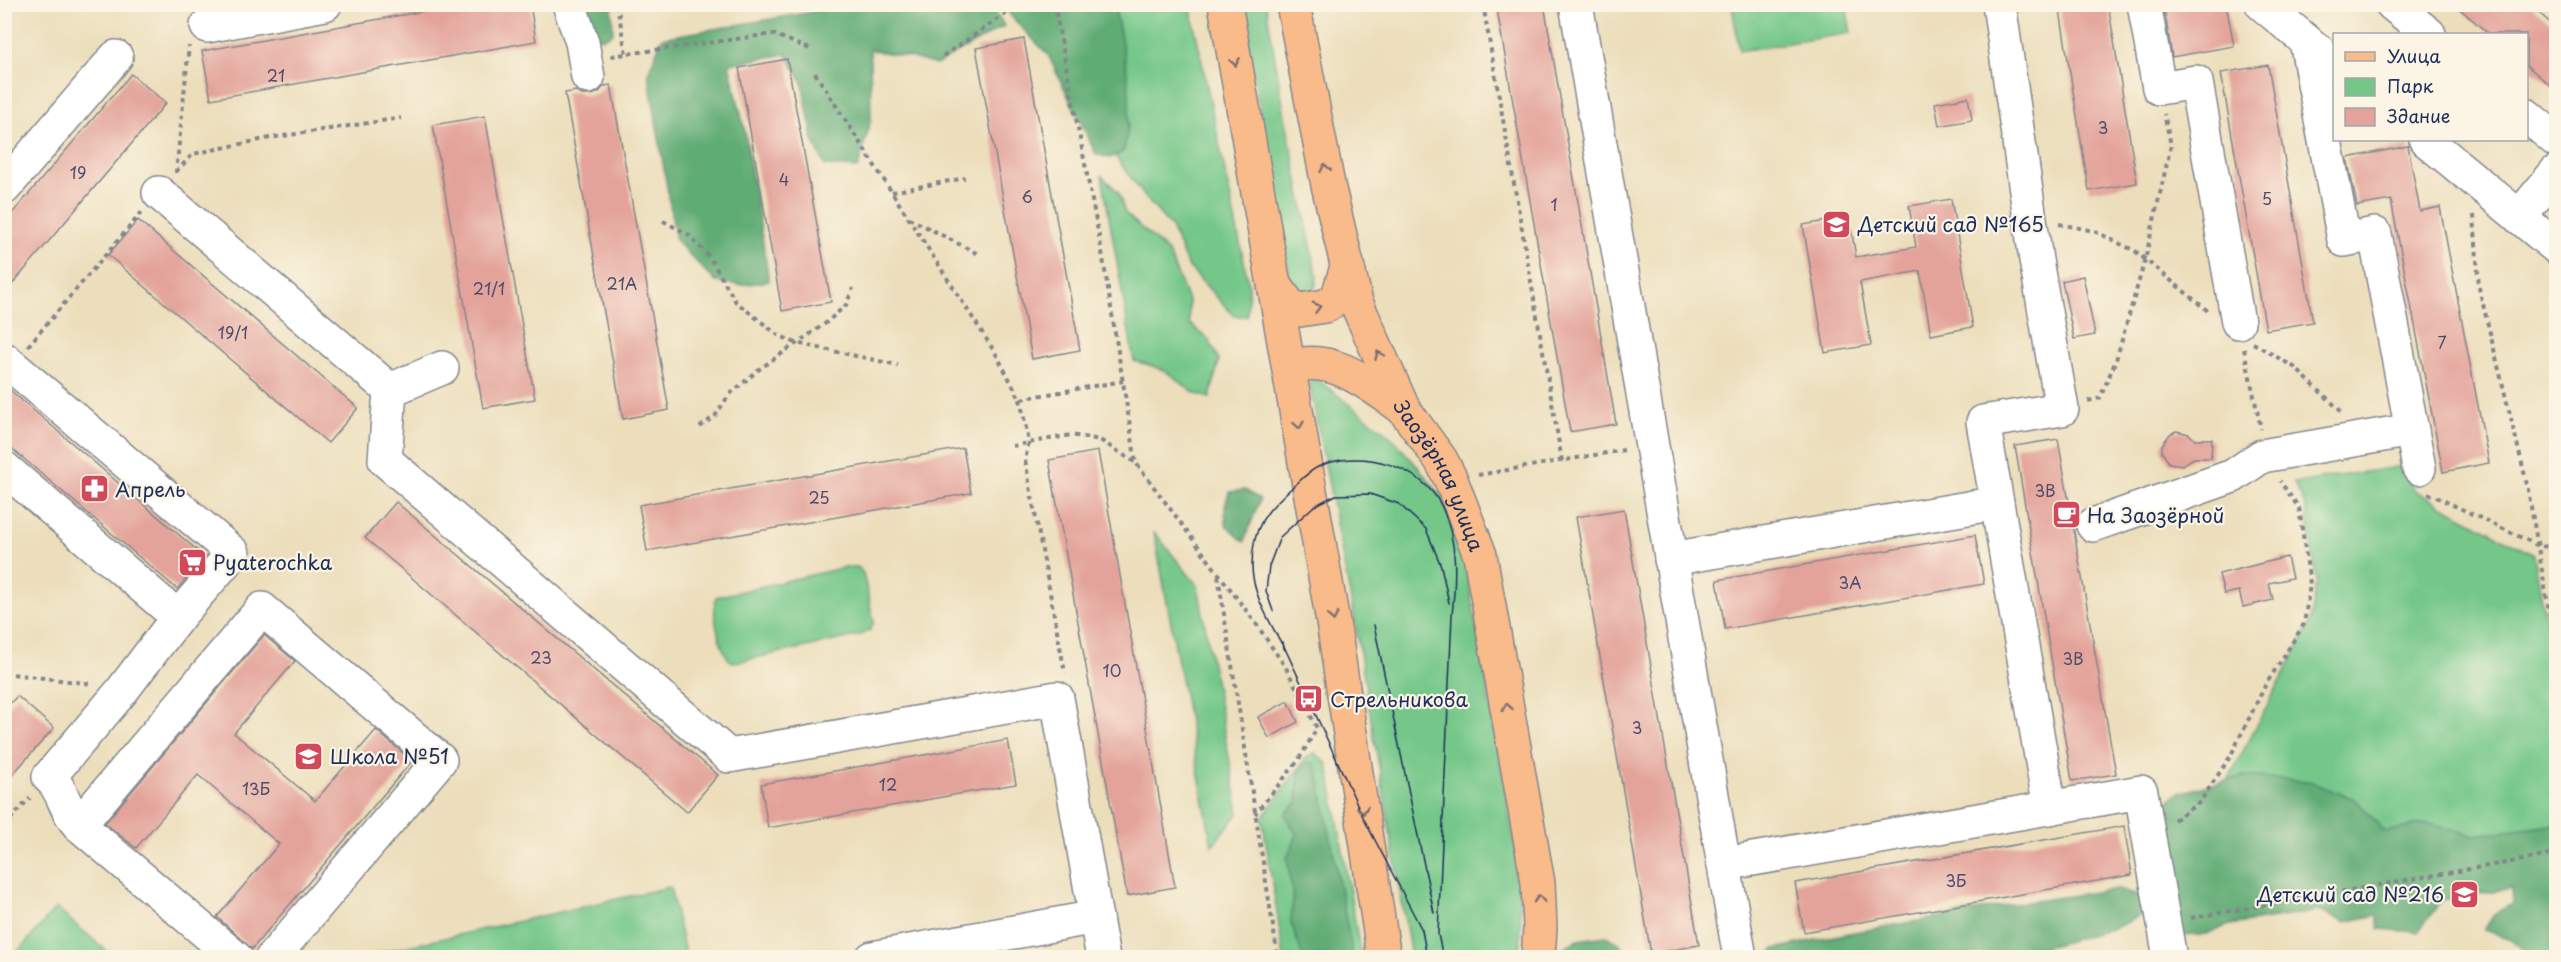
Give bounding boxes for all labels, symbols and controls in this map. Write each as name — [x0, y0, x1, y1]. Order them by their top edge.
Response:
legend — [2333, 33, 2528, 141]
text: Улица — [2387, 42, 2441, 69]
one-way arrow — [1228, 57, 1241, 67]
house number: 21 — [267, 63, 285, 87]
text: Парк — [2387, 72, 2434, 99]
text: Здание — [2387, 102, 2450, 129]
house number: 3 — [2098, 115, 2108, 139]
house number: 19 — [70, 160, 86, 184]
one-way arrow — [1319, 164, 1332, 174]
house number: 4 — [779, 167, 789, 191]
house number: 6 — [1021, 184, 1033, 208]
house number: 5 — [2262, 186, 2272, 210]
house number: 1 — [1550, 192, 1558, 216]
school or university icon: Детский сад №165 — [1821, 208, 1853, 240]
place label: Детский сад №165 — [1857, 209, 2044, 239]
house number: 21А — [607, 271, 637, 295]
house number: 21/1 — [473, 276, 505, 300]
one-way arrow — [1312, 302, 1322, 315]
house number: 19/1 — [218, 320, 248, 344]
house number: 7 — [2437, 330, 2447, 354]
one-way arrow — [1374, 350, 1386, 361]
street label: Заозёрная улица — [1386, 395, 1492, 556]
one-way arrow — [1292, 420, 1305, 430]
pharmacy icon: Апрель — [78, 473, 110, 505]
place label: Апрель — [115, 474, 185, 504]
house number: 3В — [2034, 478, 2056, 502]
house number: 25 — [808, 485, 830, 509]
cafe icon: На Заозёрной — [2050, 499, 2082, 531]
place label: На Заозёрной — [2087, 500, 2224, 530]
supermarket icon: Pyaterochka — [176, 546, 208, 578]
place label: Pyaterochka — [213, 547, 333, 577]
house number: 3А — [1839, 570, 1861, 594]
one-way arrow — [1326, 613, 1338, 622]
house number: 23 — [530, 645, 552, 669]
house number: 3В — [2062, 646, 2084, 670]
house number: 10 — [1103, 658, 1121, 682]
bus stop icon: Стрельникова — [1293, 683, 1325, 715]
place label: Стрельникова — [1330, 684, 1468, 714]
one-way arrow — [1501, 702, 1514, 712]
house number: 3 — [1632, 715, 1642, 739]
school or university icon: Школа №51 — [293, 740, 325, 772]
place label: Школа №51 — [330, 741, 449, 771]
house number: 12 — [879, 772, 897, 796]
house number: 13Б — [242, 776, 270, 800]
one-way arrow — [1356, 804, 1369, 814]
house number: 3Б — [1946, 868, 1966, 892]
school or university icon: Детский сад №216 — [2449, 878, 2481, 910]
place label: Детский сад №216 — [2256, 879, 2444, 909]
one-way arrow — [1533, 895, 1546, 904]

